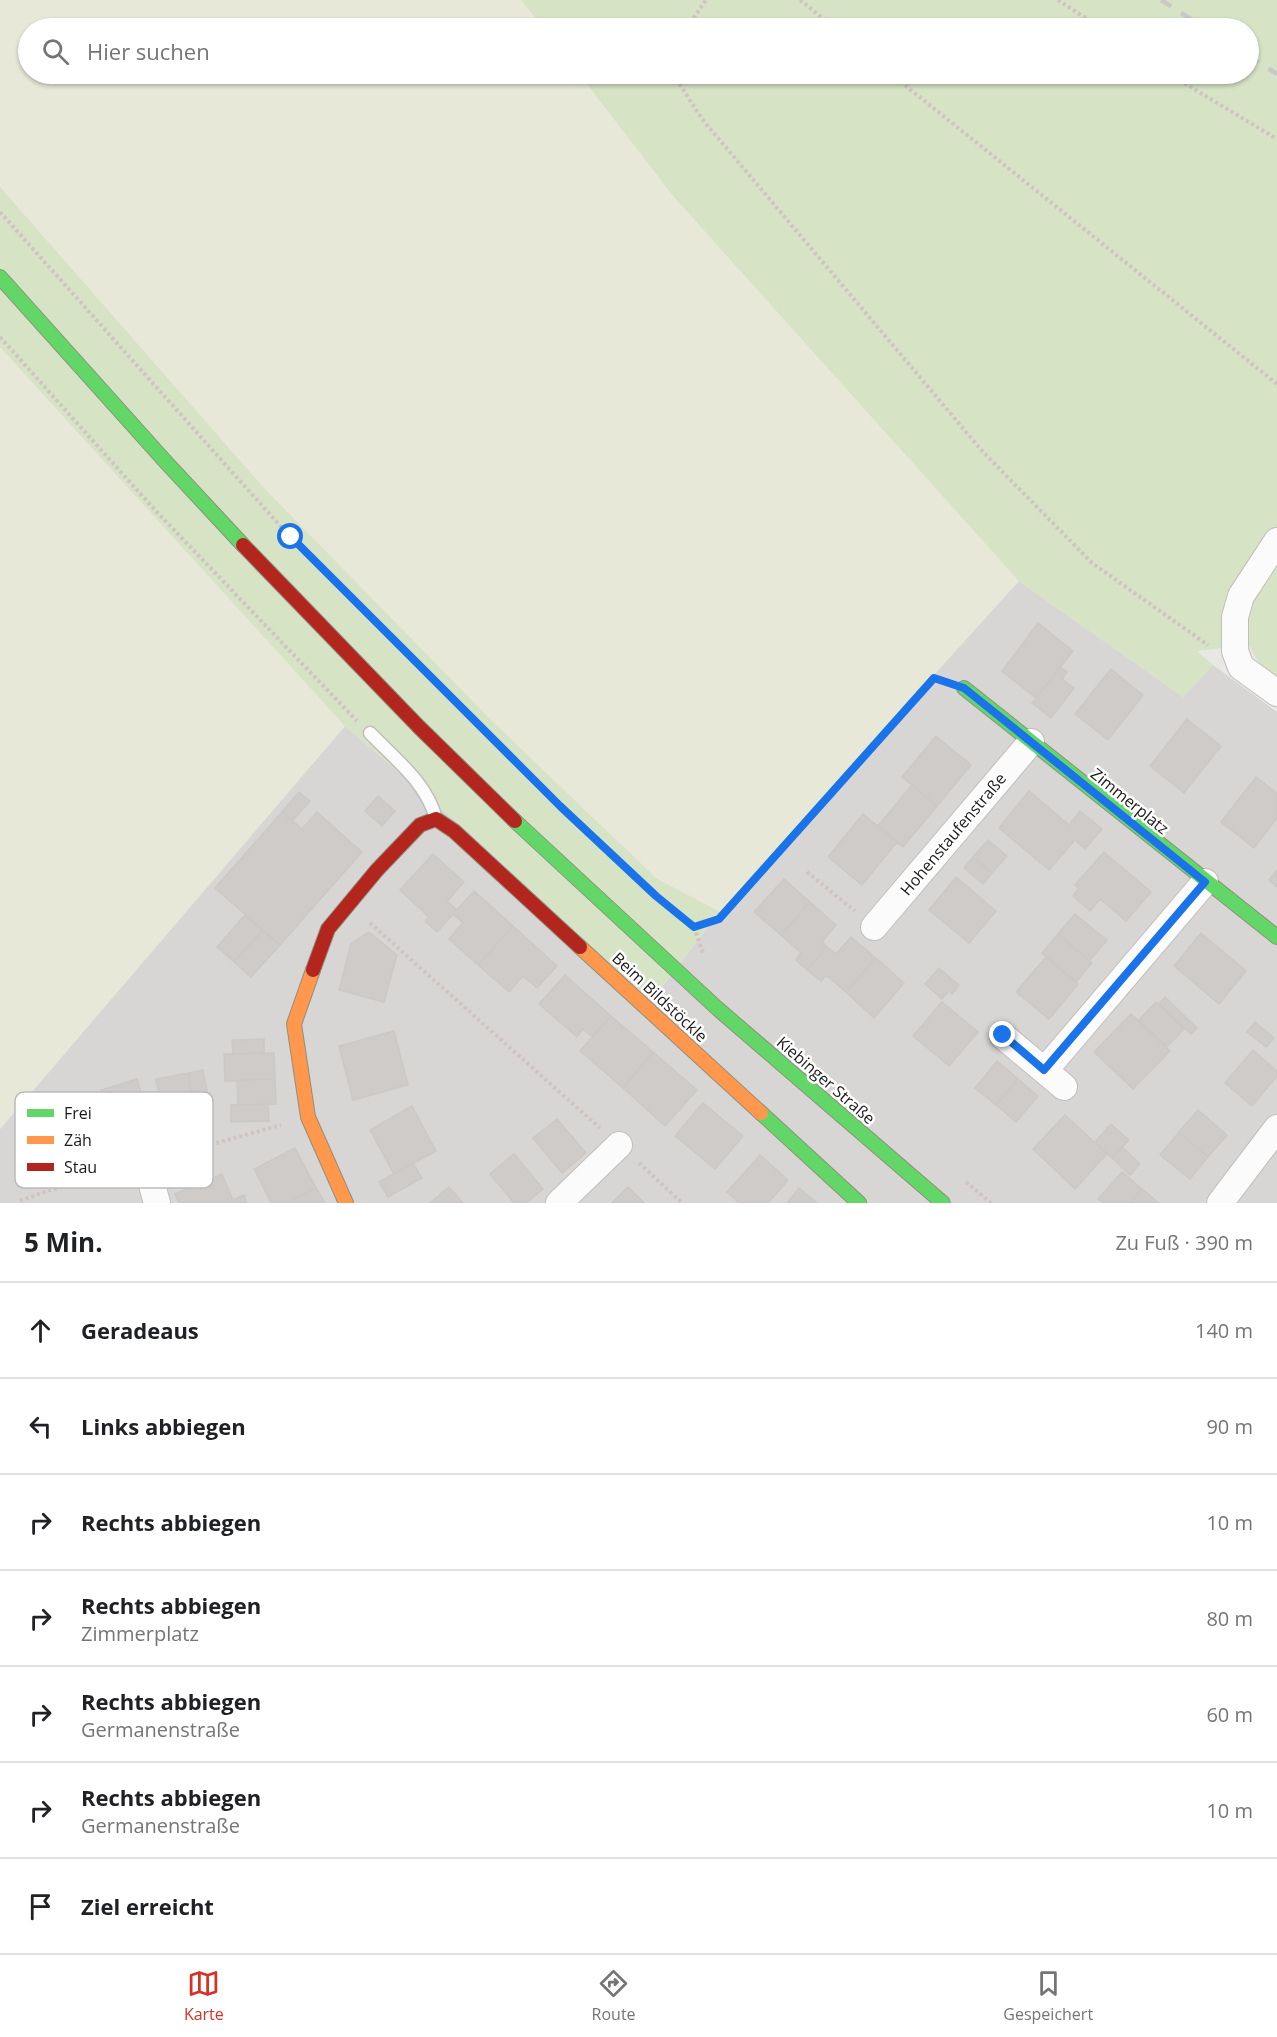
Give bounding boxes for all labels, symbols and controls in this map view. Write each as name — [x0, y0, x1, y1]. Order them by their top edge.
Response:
search box — [18, 18, 1259, 84]
icon: search — [39, 35, 72, 68]
text: Hier suchen — [87, 36, 210, 66]
route start — [277, 523, 303, 549]
street label: Zimmerplatz — [1086, 763, 1174, 839]
street label: Hohenstaufenstraße — [895, 768, 1011, 900]
street label: Beim Bildstöckle — [608, 947, 712, 1047]
route end — [989, 1021, 1015, 1047]
street label: Kiebinger Straße — [772, 1031, 880, 1129]
legend — [15, 1092, 213, 1188]
text: Frei — [64, 1102, 92, 1124]
text: Zäh — [64, 1129, 92, 1151]
text: Stau — [64, 1156, 97, 1178]
text: 5 Min. — [24, 1224, 103, 1260]
text: Zu Fuß · 390 m — [1115, 1229, 1253, 1256]
icon: ahead — [24, 1314, 57, 1347]
text: Geradeaus — [81, 1315, 199, 1345]
text: 140 m — [1195, 1317, 1253, 1344]
icon: left — [24, 1410, 57, 1443]
text: Links abbiegen — [81, 1411, 246, 1441]
text: 90 m — [1206, 1413, 1253, 1440]
icon: right — [24, 1506, 57, 1539]
text: Rechts abbiegen — [81, 1507, 261, 1537]
text: 10 m — [1206, 1509, 1253, 1536]
text: Rechts abbiegen — [81, 1590, 261, 1620]
icon: right — [24, 1602, 57, 1635]
text: 80 m — [1206, 1605, 1253, 1632]
text: Zimmerplatz — [81, 1620, 199, 1647]
text: Rechts abbiegen — [81, 1686, 261, 1716]
icon: right — [24, 1698, 57, 1731]
text: 60 m — [1206, 1701, 1253, 1728]
text: Germanenstraße — [81, 1716, 240, 1743]
text: Rechts abbiegen — [81, 1782, 261, 1812]
icon: right — [24, 1794, 57, 1827]
text: 10 m — [1206, 1797, 1253, 1824]
text: Germanenstraße — [81, 1812, 240, 1839]
icon: arrive — [24, 1890, 57, 1923]
text: Ziel erreicht — [81, 1891, 214, 1921]
tab: Karte — [184, 1967, 224, 2025]
tab: Route — [592, 1967, 636, 2025]
tab: Gespeichert — [1003, 1967, 1093, 2025]

